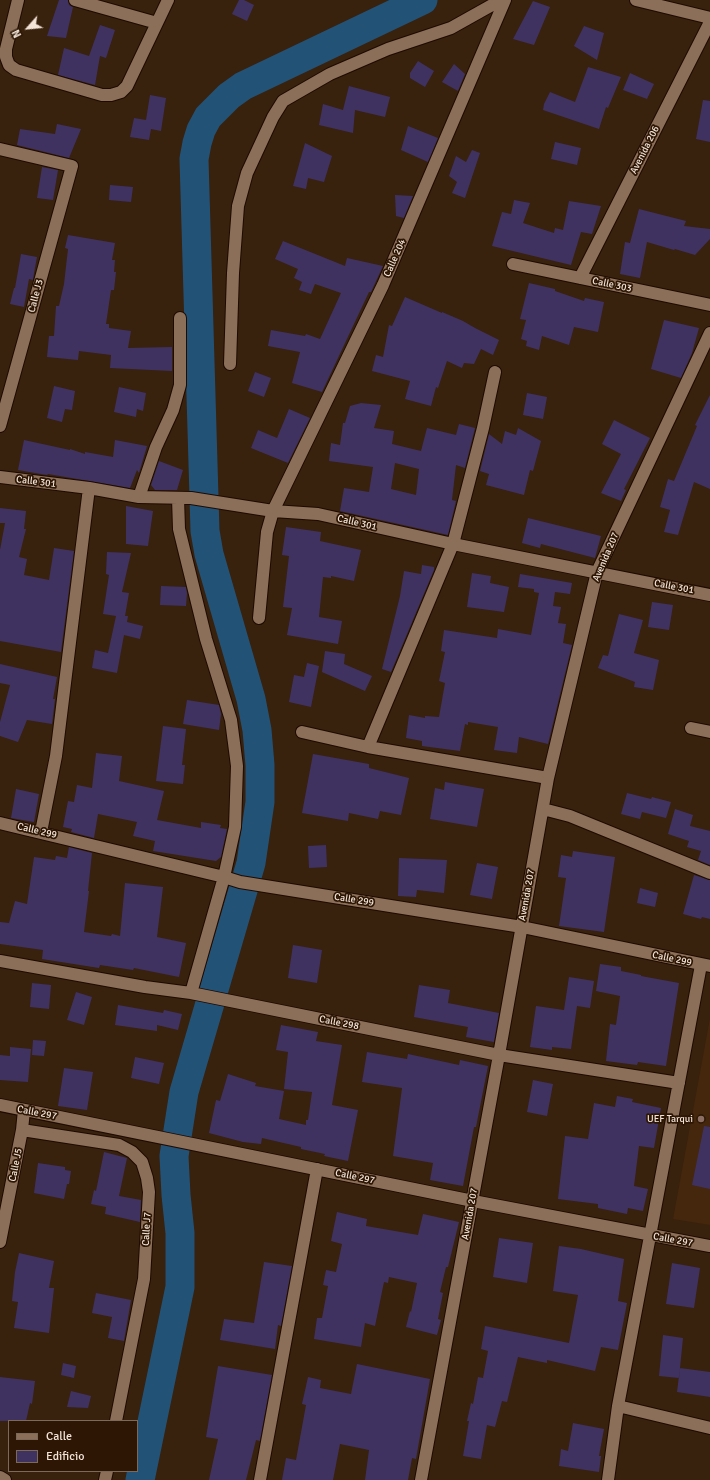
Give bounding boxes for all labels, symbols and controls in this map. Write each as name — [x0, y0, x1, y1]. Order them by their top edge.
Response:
north arrow — [8, 8, 48, 48]
text: N — [9, 27, 24, 40]
street label: Avenida 206 — [628, 124, 662, 176]
street label: Calle 204 — [381, 237, 409, 279]
street label: Calle 303 — [591, 275, 633, 295]
street label: Calle J3 — [26, 278, 46, 314]
street label: Calle 301 — [15, 474, 57, 490]
street label: Calle 301 — [336, 513, 378, 533]
street label: Avenida 207 — [590, 531, 622, 583]
street label: Calle 301 — [653, 577, 695, 597]
street label: Calle 299 — [16, 821, 58, 841]
street label: Avenida 207 — [517, 868, 537, 922]
street label: Calle 299 — [333, 891, 375, 909]
street label: Calle 299 — [651, 949, 693, 969]
street label: Calle 298 — [318, 1013, 360, 1033]
street label: Calle 297 — [16, 1103, 58, 1123]
place label: UEF Tarqui — [647, 1113, 693, 1125]
marker: UEF Tarqui — [696, 1114, 706, 1124]
street label: Calle J5 — [7, 1147, 25, 1183]
street label: Calle 297 — [334, 1167, 376, 1187]
street label: Avenida 207 — [460, 1187, 480, 1241]
street label: Calle J7 — [140, 1212, 154, 1246]
street label: Calle 297 — [652, 1231, 694, 1249]
legend — [8, 1420, 138, 1472]
text: Calle — [46, 1429, 72, 1444]
text: Edificio — [46, 1449, 84, 1464]

